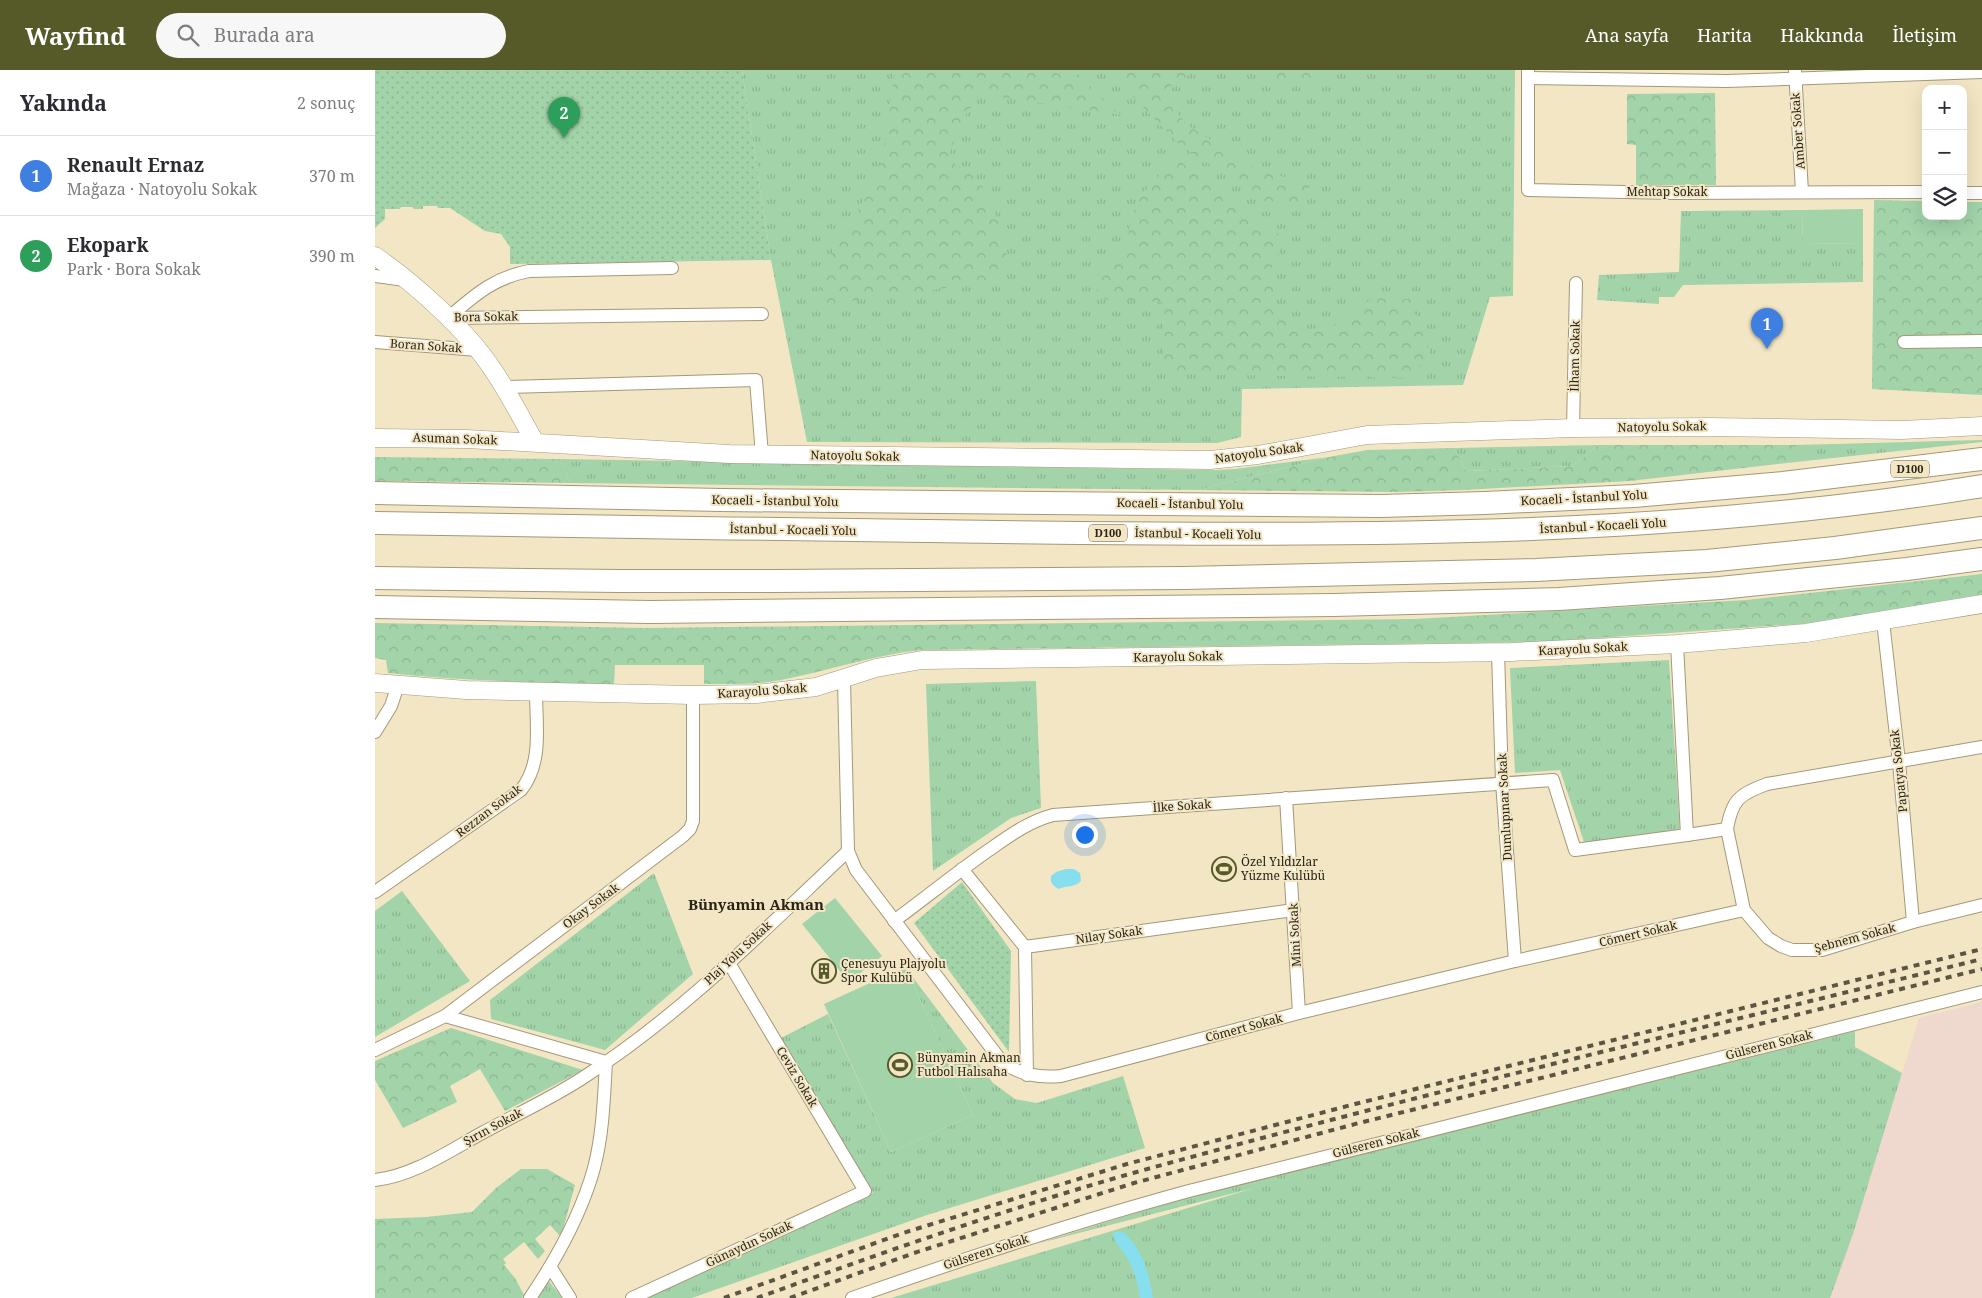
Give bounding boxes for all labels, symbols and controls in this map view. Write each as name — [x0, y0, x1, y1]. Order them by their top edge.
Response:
search box — [156, 13, 506, 58]
text: Wayfind — [25, 19, 126, 52]
icon: search — [174, 21, 202, 49]
text: Burada ara — [214, 22, 315, 48]
text: Ana sayfa — [1585, 23, 1669, 47]
text: Harita — [1697, 23, 1752, 47]
text: Hakkında — [1780, 23, 1864, 47]
text: İletişim — [1892, 23, 1957, 47]
map controls — [1922, 85, 1967, 220]
button: + — [1922, 85, 1967, 130]
text: Yakında — [20, 89, 107, 117]
street label: Amber Sokak — [1786, 91, 1809, 170]
text: 2 sonuç — [297, 92, 355, 114]
pin: 2 — [548, 97, 580, 138]
button: − — [1922, 130, 1967, 175]
text: Renault Ernaz — [67, 152, 204, 178]
text: 1 — [31, 165, 41, 187]
text: 370 m — [309, 165, 355, 187]
button: layers — [1922, 175, 1967, 220]
text: Mağaza · Natoyolu Sokak — [67, 178, 257, 200]
street label: Mehtap Sokak — [1626, 183, 1708, 200]
text: Ekopark — [67, 232, 149, 258]
text: 2 — [31, 245, 41, 267]
text: 390 m — [309, 245, 355, 267]
text: Park · Bora Sokak — [67, 258, 201, 280]
street label: Bora Sokak — [454, 307, 519, 326]
pin: 1 — [1751, 308, 1783, 349]
street label: İlham Sokak — [1565, 319, 1584, 392]
street label: Boran Sokak — [389, 335, 464, 357]
street label: Natoyolu Sokak — [1617, 417, 1708, 436]
street label: Asuman Sokak — [412, 429, 499, 449]
street label: Natoyolu Sokak — [1214, 438, 1305, 467]
street label: Natoyolu Sokak — [810, 446, 901, 465]
road number: D100 — [1891, 460, 1929, 478]
street label: Kocaeli - İstanbul Yolu — [1520, 486, 1648, 509]
street label: Kocaeli - İstanbul Yolu — [711, 491, 839, 510]
street label: Kocaeli - İstanbul Yolu — [1116, 494, 1244, 513]
street label: İstanbul - Kocaeli Yolu — [1539, 514, 1667, 537]
street label: İstanbul - Kocaeli Yolu — [729, 520, 857, 539]
road number: D100 — [1089, 524, 1127, 542]
street label: İstanbul - Kocaeli Yolu — [1134, 524, 1262, 543]
street label: Karayolu Sokak — [1538, 638, 1629, 659]
street label: Karayolu Sokak — [1133, 647, 1224, 666]
street label: Karayolu Sokak — [717, 679, 808, 702]
street label: Papatya Sokak — [1886, 728, 1911, 813]
street label: Dumlupınar Sokak — [1493, 752, 1516, 861]
street label: Rezzan Sokak — [452, 780, 526, 841]
street label: İlke Sokak — [1152, 795, 1213, 816]
your location — [1072, 822, 1098, 848]
place label: Özel Yıldızlar Yüzme Kulübü — [1240, 853, 1326, 884]
sports icon: Özel Yıldızlar Yüzme Kulübü — [1211, 856, 1237, 882]
street label: Okay Sokak — [559, 878, 623, 932]
district label: Bünyamin Akman — [688, 894, 824, 914]
street label: Mini Sokak — [1284, 902, 1305, 967]
street label: Plaj Yolu Sokak — [700, 916, 776, 988]
street label: Cömert Sokak — [1597, 916, 1679, 951]
street label: Şebnem Sokak — [1812, 918, 1898, 956]
street label: Nilay Sokak — [1074, 921, 1144, 948]
place label: Çenesuyu Plajyolu Spor Kulübü — [841, 955, 946, 986]
building icon: Çenesuyu Plajyolu Spor Kulübü — [811, 958, 837, 984]
street label: Cömert Sokak — [1203, 1009, 1285, 1046]
street label: Gülseren Sokak — [1724, 1025, 1815, 1064]
street label: Ceviz Sokak — [773, 1043, 823, 1111]
place label: Bünyamin Akman Futbol Halısaha — [917, 1049, 1021, 1080]
sports icon: Bünyamin Akman Futbol Halısaha — [887, 1052, 913, 1078]
street label: Şırın Sokak — [460, 1103, 526, 1149]
street label: Gülseren Sokak — [1331, 1123, 1422, 1162]
street label: Günaydın Sokak — [703, 1216, 796, 1271]
street label: Gülseren Sokak — [941, 1229, 1032, 1273]

